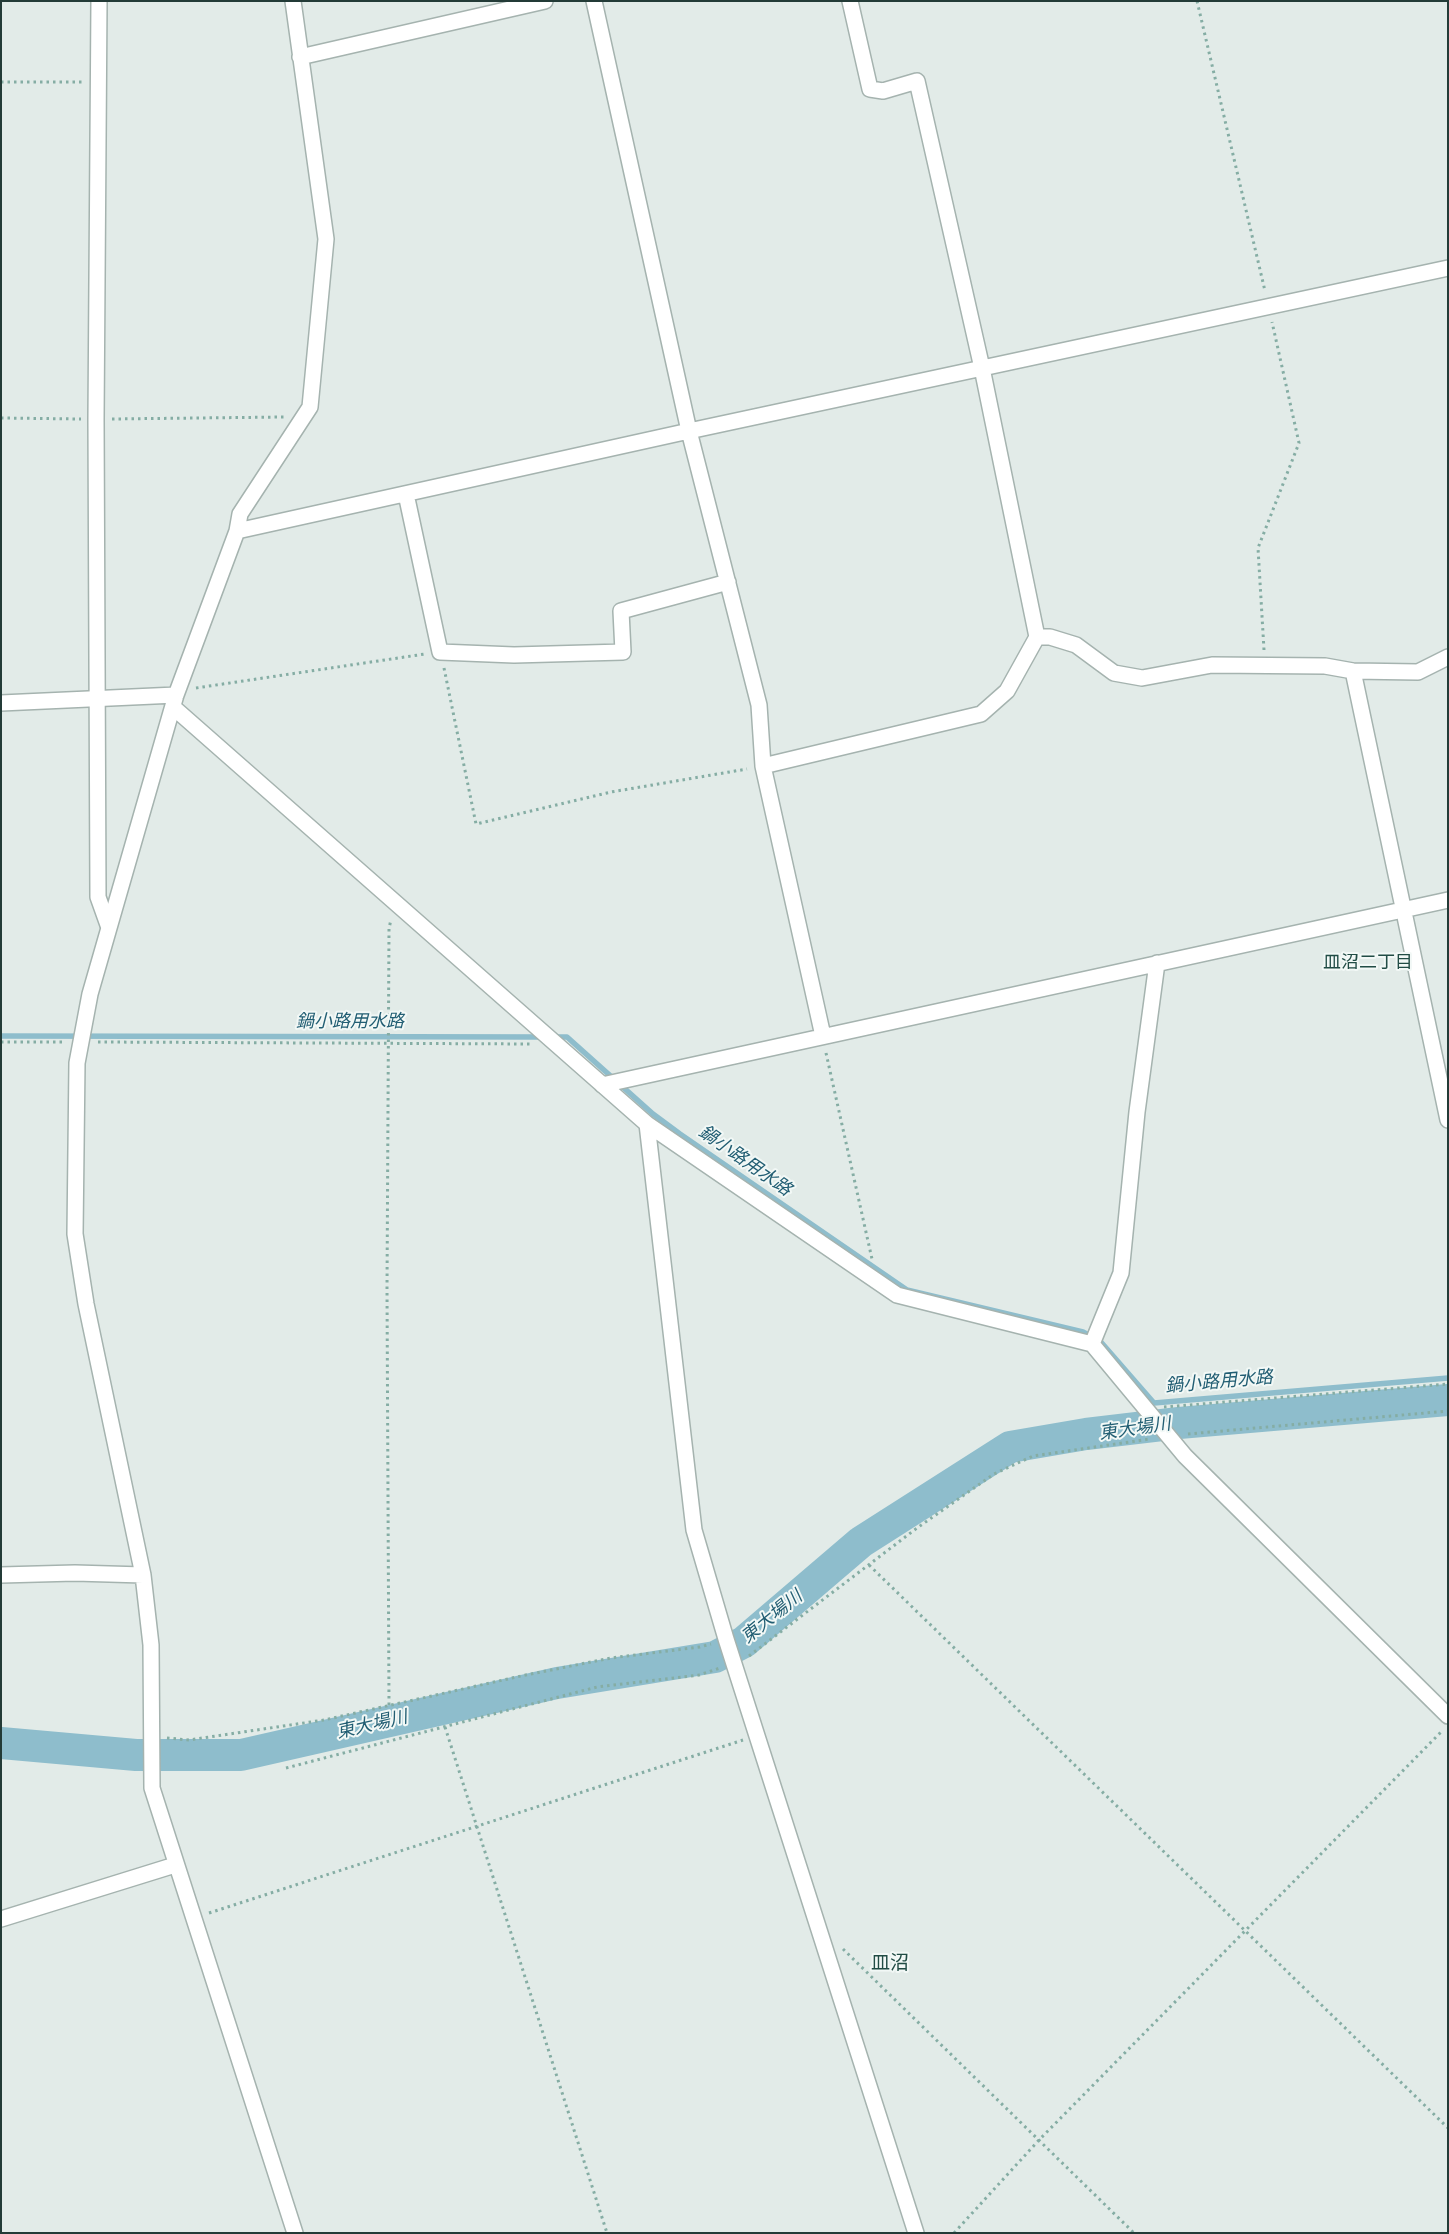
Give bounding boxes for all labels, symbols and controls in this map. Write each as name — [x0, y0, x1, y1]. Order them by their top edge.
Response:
district label: 皿沼二丁目 — [1323, 952, 1413, 974]
water label: 鍋小路用水路 — [296, 1011, 404, 1033]
water label: 鍋小路用水路 — [695, 1121, 795, 1201]
water label: 鍋小路用水路 — [1164, 1367, 1274, 1397]
water label: 東大場川 — [1098, 1413, 1172, 1445]
water label: 東大場川 — [737, 1586, 807, 1648]
water label: 東大場川 — [334, 1706, 410, 1744]
district label: 皿沼 — [871, 1953, 909, 1975]

